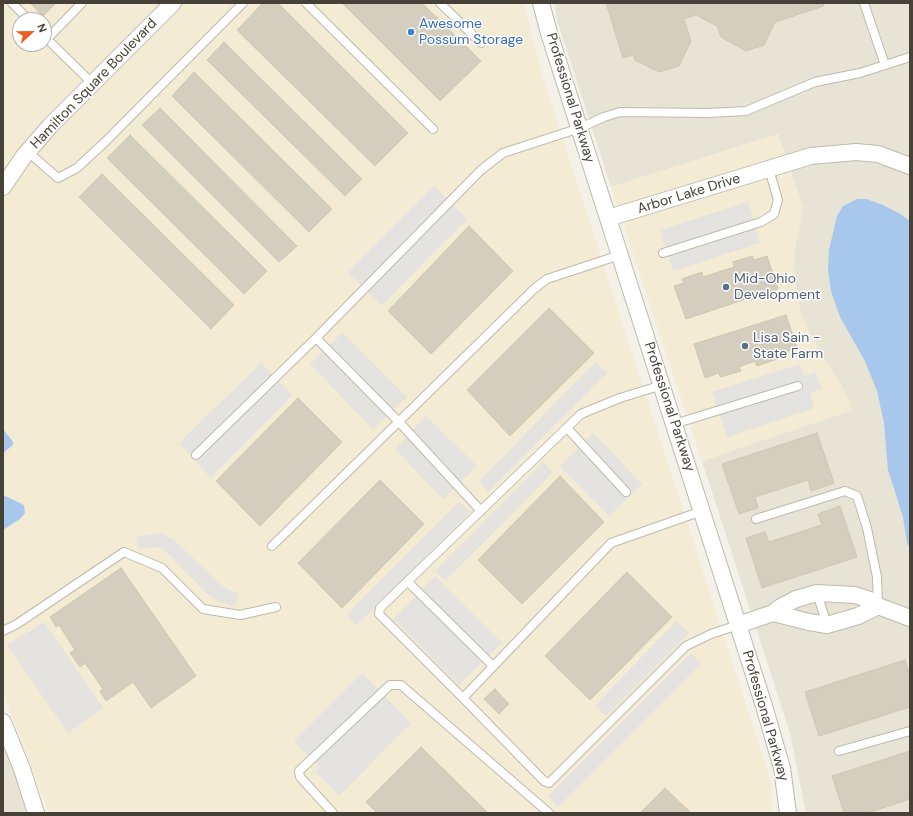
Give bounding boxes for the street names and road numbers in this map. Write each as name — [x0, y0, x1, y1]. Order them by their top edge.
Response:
street label: Hamilton Square Boulevard — [27, 15, 161, 153]
street label: Professional Parkway — [542, 31, 598, 165]
street label: Arbor Lake Drive — [635, 170, 743, 218]
street label: Professional Parkway — [640, 340, 698, 474]
street label: Professional Parkway — [738, 649, 792, 783]

